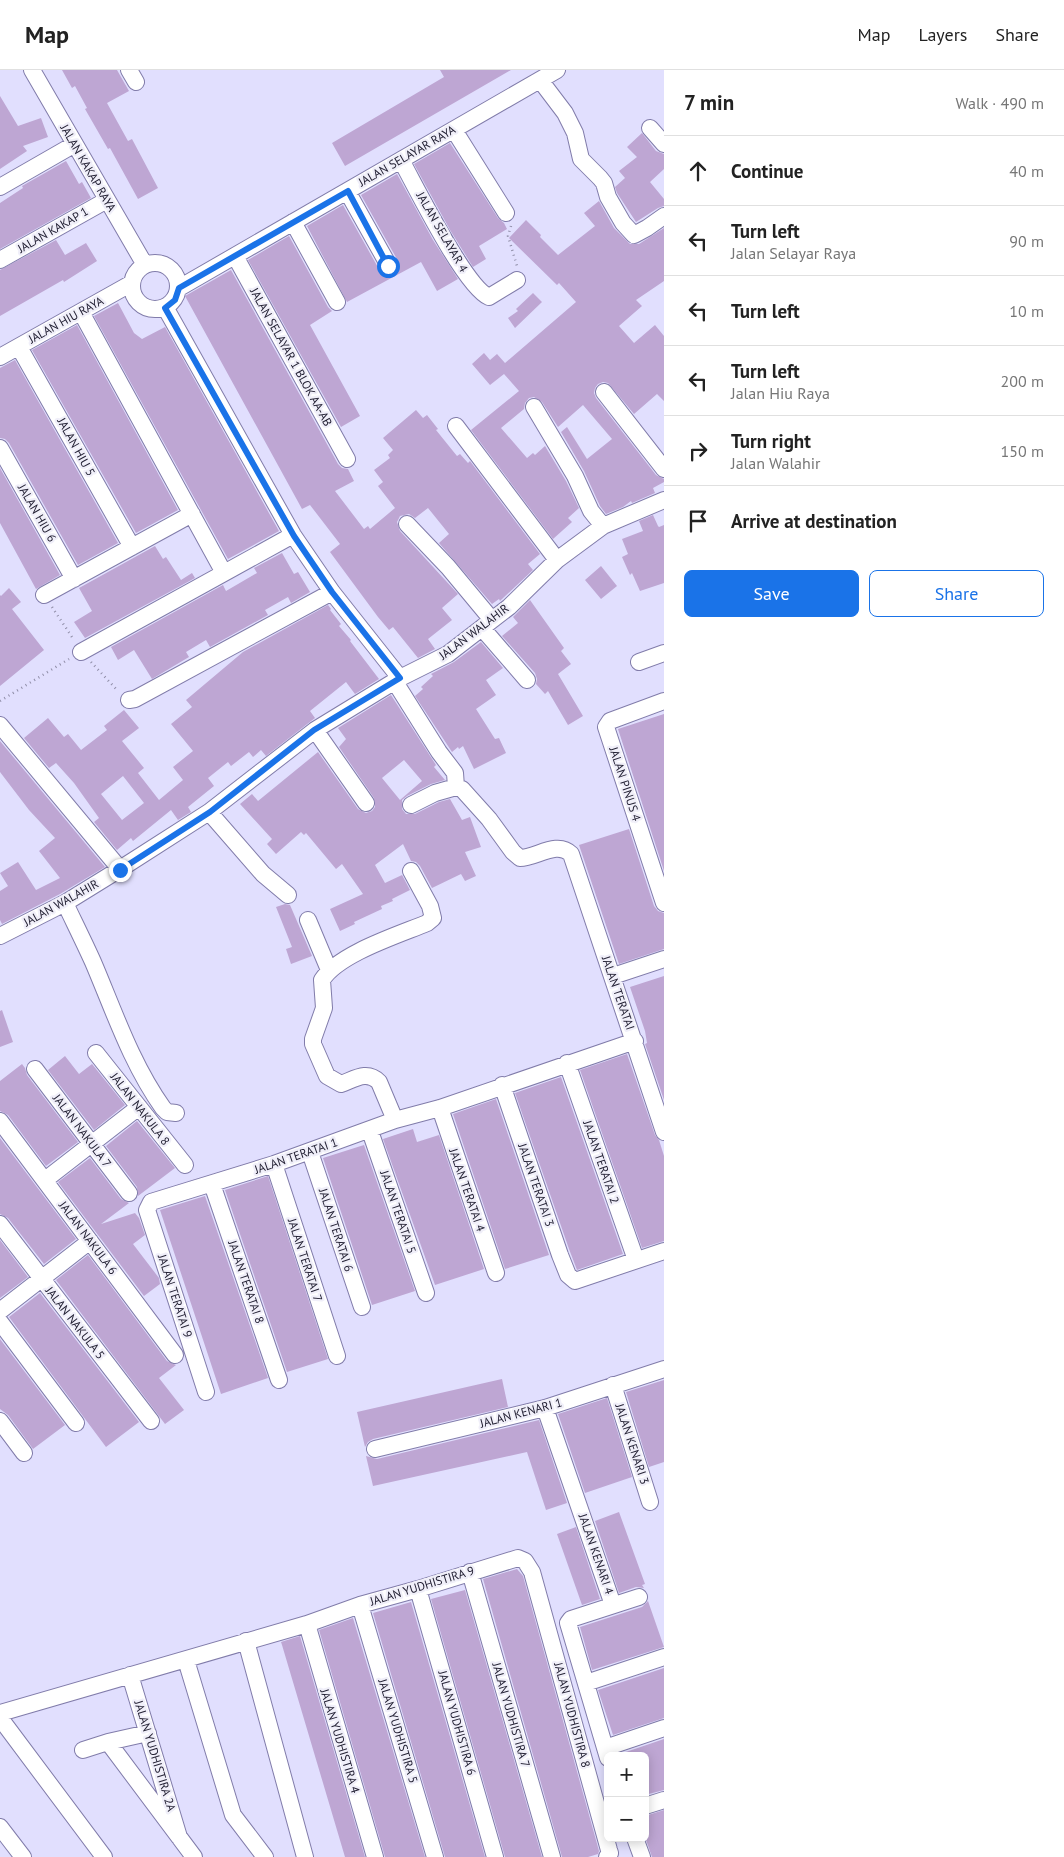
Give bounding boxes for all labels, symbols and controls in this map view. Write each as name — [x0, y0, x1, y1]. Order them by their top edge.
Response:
text: Map — [25, 19, 69, 50]
text: Map — [858, 23, 890, 46]
text: Layers — [918, 23, 967, 46]
text: Share — [995, 23, 1039, 46]
text: 7 min — [684, 89, 734, 116]
text: Walk · 490 m — [955, 93, 1044, 113]
street label: JALAN KAKAP RAYA — [57, 121, 120, 214]
street label: JALAN SELAYAR RAYA — [355, 122, 458, 190]
icon: ahead — [684, 157, 712, 185]
text: Continue — [731, 159, 803, 183]
text: 40 m — [1009, 161, 1044, 181]
street label: JALAN SELAYAR 4 — [413, 188, 472, 275]
street label: JALAN KAKAP 1 — [14, 203, 91, 256]
text: Turn left — [731, 219, 800, 243]
icon: left — [684, 227, 712, 255]
text: 90 m — [1009, 231, 1044, 251]
text: Jalan Selayar Raya — [731, 243, 856, 263]
route start — [377, 255, 400, 278]
street label: JALAN SELAYAR 1 BLOK AA-AB — [247, 284, 336, 428]
street label: JALAN HIU RAYA — [25, 293, 106, 347]
icon: left — [684, 297, 712, 325]
text: Turn left — [731, 299, 800, 323]
text: 10 m — [1009, 301, 1044, 321]
text: Turn left — [731, 359, 800, 383]
icon: left — [684, 367, 712, 395]
text: 200 m — [1001, 371, 1044, 391]
text: Jalan Hiu Raya — [731, 383, 830, 403]
street label: JALAN HIU 5 — [54, 414, 99, 478]
text: Turn right — [731, 429, 811, 453]
icon: right — [684, 437, 712, 465]
text: 150 m — [1001, 441, 1044, 461]
text: Jalan Walahir — [731, 453, 821, 473]
street label: JALAN HIU 6 — [14, 480, 60, 544]
icon: arrive — [684, 507, 712, 535]
text: Arrive at destination — [731, 509, 897, 533]
button: Save — [684, 570, 859, 617]
button: Share — [869, 570, 1044, 617]
street label: JALAN WALAHIR — [435, 600, 512, 663]
street label: JALAN PINUS 4 — [606, 744, 645, 823]
route end — [109, 859, 132, 882]
street label: JALAN WALAHIR — [20, 876, 101, 930]
street label: JALAN TERATAI — [598, 953, 638, 1032]
street label: JALAN NAKULA 8 — [107, 1069, 173, 1148]
street label: JALAN NAKULA 7 — [49, 1090, 115, 1170]
street label: JALAN TERATAI 2 — [580, 1117, 623, 1205]
street label: JALAN TERATAI 1 — [251, 1134, 339, 1177]
street label: JALAN TERATAI 3 — [515, 1140, 558, 1228]
street label: JALAN TERATAI 4 — [446, 1145, 489, 1234]
street label: JALAN TERATAI 5 — [377, 1167, 420, 1255]
street label: JALAN TERATAI 6 — [316, 1185, 357, 1274]
street label: JALAN NAKULA 6 — [55, 1197, 121, 1277]
street label: JALAN TERATAI 7 — [285, 1215, 326, 1304]
street label: JALAN TERATAI 8 — [225, 1237, 268, 1325]
street label: JALAN TERATAI 9 — [155, 1251, 196, 1340]
street label: JALAN NAKULA 5 — [42, 1283, 108, 1362]
street label: JALAN KENARI 1 — [477, 1394, 564, 1431]
street label: JALAN KENARI 3 — [612, 1400, 653, 1486]
street label: JALAN KENARI 4 — [575, 1511, 617, 1597]
street label: JALAN YUDHISTIRA 9 — [367, 1563, 476, 1609]
street label: JALAN YUDHISTIRA 7 — [489, 1660, 534, 1769]
street label: JALAN YUDHISTIRA 8 — [551, 1660, 594, 1769]
street label: JALAN YUDHISTIRA 6 — [435, 1668, 480, 1777]
street label: JALAN YUDHISTIRA 5 — [375, 1676, 421, 1785]
street label: JALAN YUDHISTIRA 4 — [317, 1686, 364, 1795]
street label: JALAN YUDHISTIRA 2A — [131, 1698, 180, 1813]
map controls — [604, 1752, 649, 1842]
button: + — [604, 1752, 649, 1797]
button: − — [604, 1797, 649, 1842]

